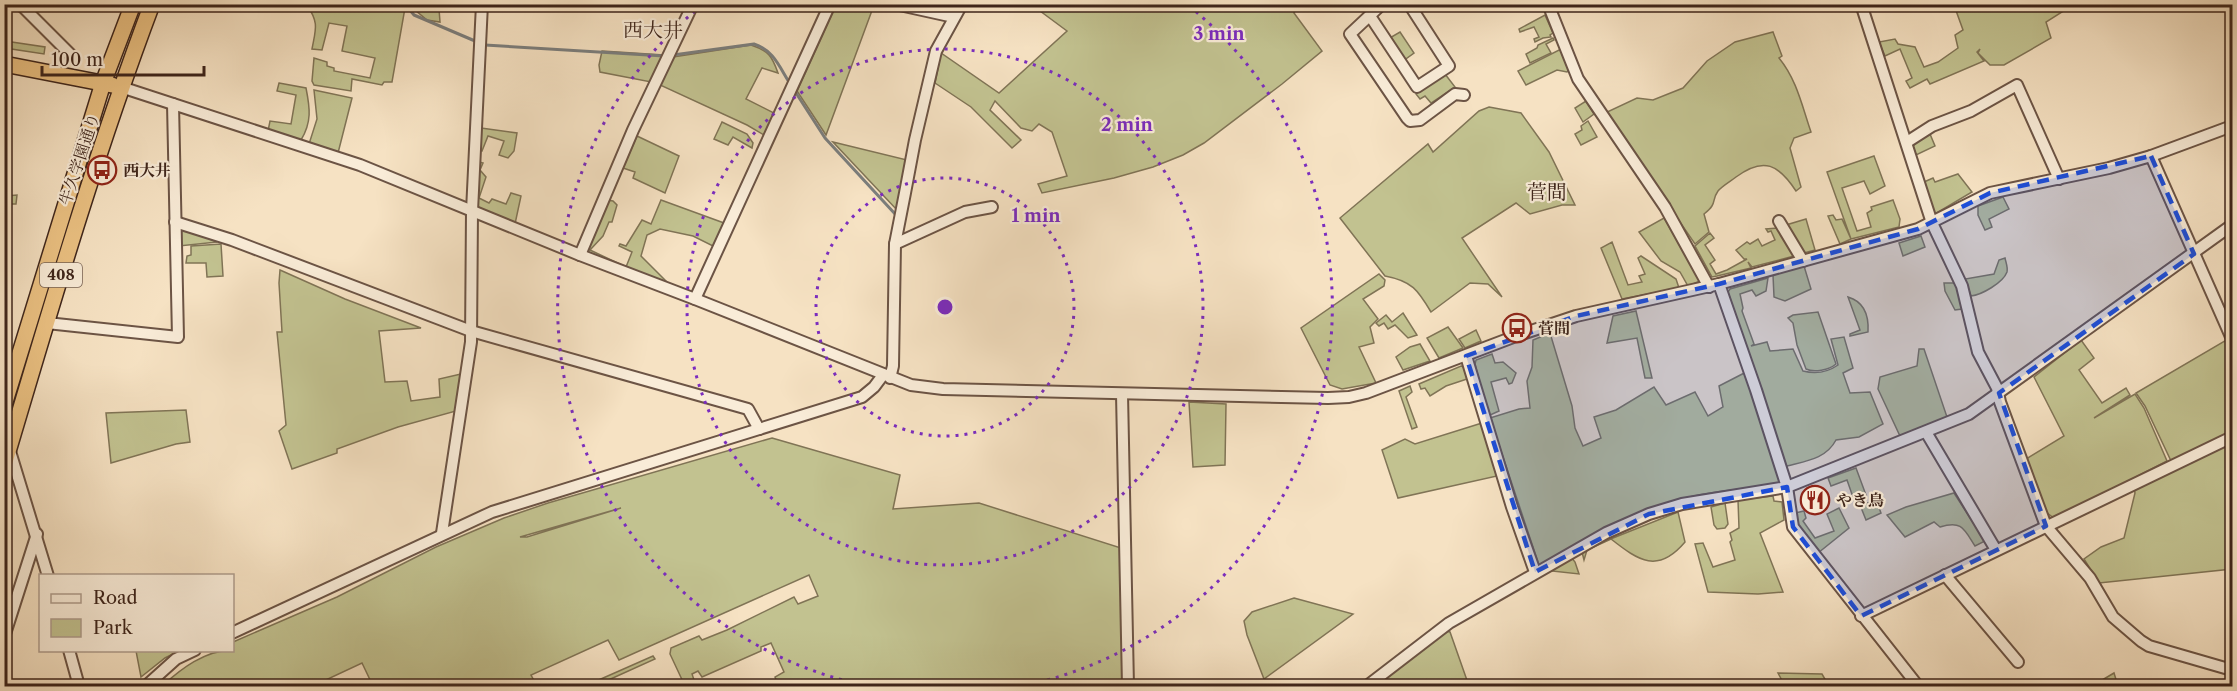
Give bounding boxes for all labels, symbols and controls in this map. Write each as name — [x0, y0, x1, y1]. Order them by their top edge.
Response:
district label: 西大井 — [623, 18, 683, 42]
text: 3 min — [1193, 23, 1245, 45]
scale bar — [42, 39, 204, 77]
text: 100 m — [51, 49, 103, 71]
street label: 牛久学園通り — [55, 110, 103, 208]
text: 2 min — [1101, 114, 1154, 136]
bus stop icon: 西大井 — [86, 154, 118, 186]
place label: 西大井 — [123, 160, 171, 180]
district label: 菅間 — [1527, 180, 1567, 204]
text: 1 min — [1011, 205, 1061, 227]
road number: 408 — [40, 263, 82, 287]
centre of rings — [935, 297, 955, 317]
bus stop icon: 菅間 — [1501, 312, 1533, 344]
place label: 菅間 — [1538, 318, 1570, 338]
restaurant icon: やき鳥 — [1799, 484, 1831, 516]
place label: やき鳥 — [1836, 490, 1884, 510]
legend — [39, 574, 234, 652]
text: Road — [93, 587, 138, 609]
text: Park — [93, 617, 134, 639]

